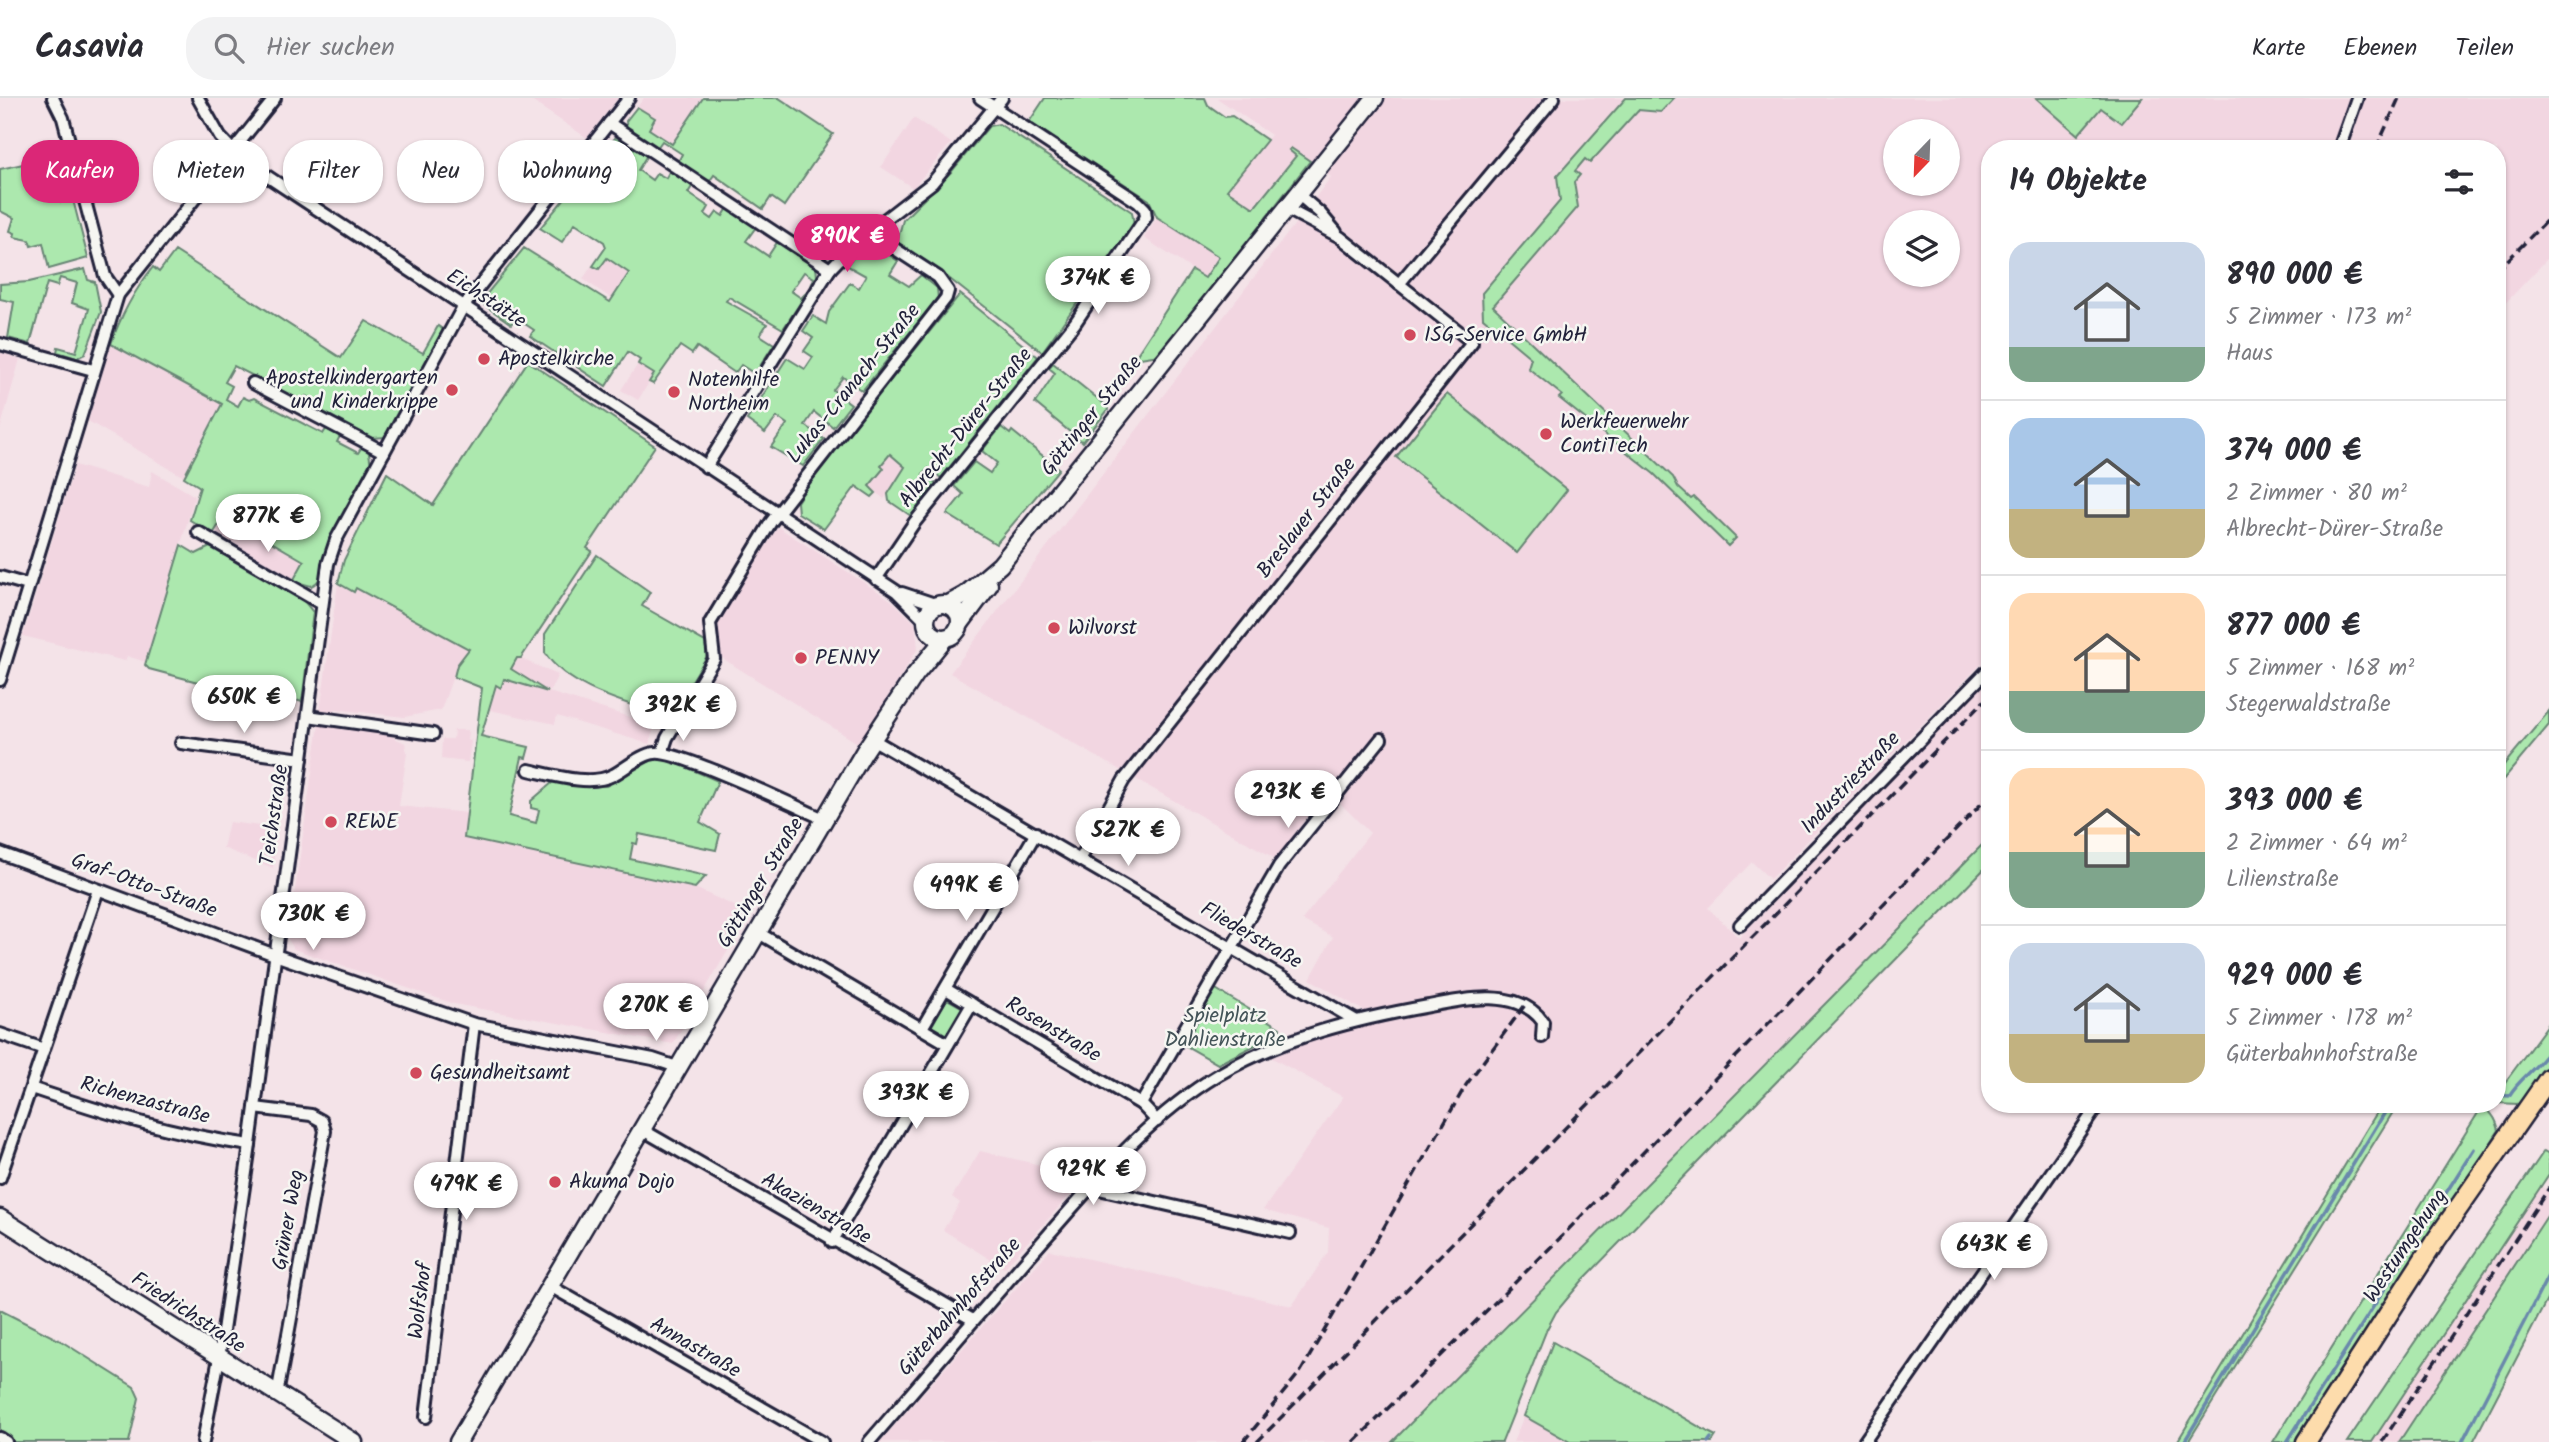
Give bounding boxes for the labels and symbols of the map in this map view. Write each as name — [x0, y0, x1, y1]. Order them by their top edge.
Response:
north arrow — [1883, 119, 1960, 196]
pin: 890K € — [790, 214, 904, 274]
pin: 374K € — [1041, 256, 1155, 316]
street label: Eichstätte — [439, 260, 533, 338]
street label: Lukas-Cranach-Straße — [779, 296, 930, 471]
place label: ISG-Service GmbH — [1424, 319, 1587, 352]
marker: ISG-Service GmbH — [1402, 327, 1418, 343]
street label: Albrecht-Dürer-Straße — [891, 340, 1042, 515]
place label: Apostelkirche — [498, 343, 614, 376]
street label: Göttinger Straße — [1033, 348, 1152, 484]
marker: Apostelkirche — [476, 351, 492, 367]
place label: Apostelkindergarten und Kinderkrippe — [266, 362, 439, 419]
place label: Notenhilfe Northeim — [688, 364, 780, 421]
marker: Apostelkindergarten und Kinderkrippe — [444, 382, 460, 398]
marker: Notenhilfe Northeim — [666, 384, 682, 400]
place label: Werkfeuerwehr ContiTech — [1560, 406, 1689, 463]
marker: Werkfeuerwehr ContiTech — [1538, 426, 1554, 442]
street label: Breslauer Straße — [1249, 450, 1365, 586]
pin: 877K € — [211, 494, 325, 554]
place label: Wilvorst — [1068, 612, 1138, 645]
marker: Wilvorst — [1046, 620, 1062, 636]
place label: PENNY — [815, 642, 880, 675]
marker: PENNY — [793, 650, 809, 666]
pin: 650K € — [187, 676, 301, 735]
pin: 392K € — [626, 684, 740, 743]
street label: Industriestraße — [1793, 724, 1909, 842]
street label: Teichstraße — [252, 762, 299, 868]
pin: 293K € — [1231, 770, 1345, 830]
place label: REWE — [345, 806, 399, 839]
pin: 527K € — [1071, 808, 1185, 868]
street label: Göttinger Straße — [709, 811, 813, 955]
marker: REWE — [323, 814, 339, 830]
street label: Graf-Otto-Straße — [66, 844, 222, 928]
pin: 499K € — [909, 864, 1023, 923]
pin: 730K € — [256, 892, 370, 952]
street label: Fliederstraße — [1194, 893, 1309, 979]
pin: 270K € — [599, 984, 713, 1043]
street label: Rosenstraße — [999, 988, 1108, 1072]
park label: Spielplatz Dahlienstraße — [1164, 1000, 1286, 1057]
place label: Gesundheitsamt — [430, 1057, 571, 1090]
marker: Gesundheitsamt — [408, 1065, 424, 1081]
street label: Richenzastraße — [76, 1068, 214, 1134]
pin: 393K € — [859, 1072, 973, 1131]
pin: 929K € — [1036, 1148, 1150, 1207]
pin: 479K € — [409, 1162, 523, 1222]
street label: Akazienstraße — [755, 1164, 878, 1254]
place label: Akuma Dojo — [569, 1166, 675, 1199]
street label: Grüner Weg — [264, 1167, 314, 1273]
marker: Akuma Dojo — [547, 1174, 563, 1190]
street label: Westumgehung — [2355, 1182, 2457, 1310]
pin: 643K € — [1937, 1222, 2051, 1282]
street label: Güterbahnhofstraße — [890, 1230, 1030, 1384]
street label: Wolfshof — [400, 1259, 442, 1341]
street label: Friedrichstraße — [124, 1263, 252, 1363]
street label: Annastraße — [643, 1309, 747, 1388]

